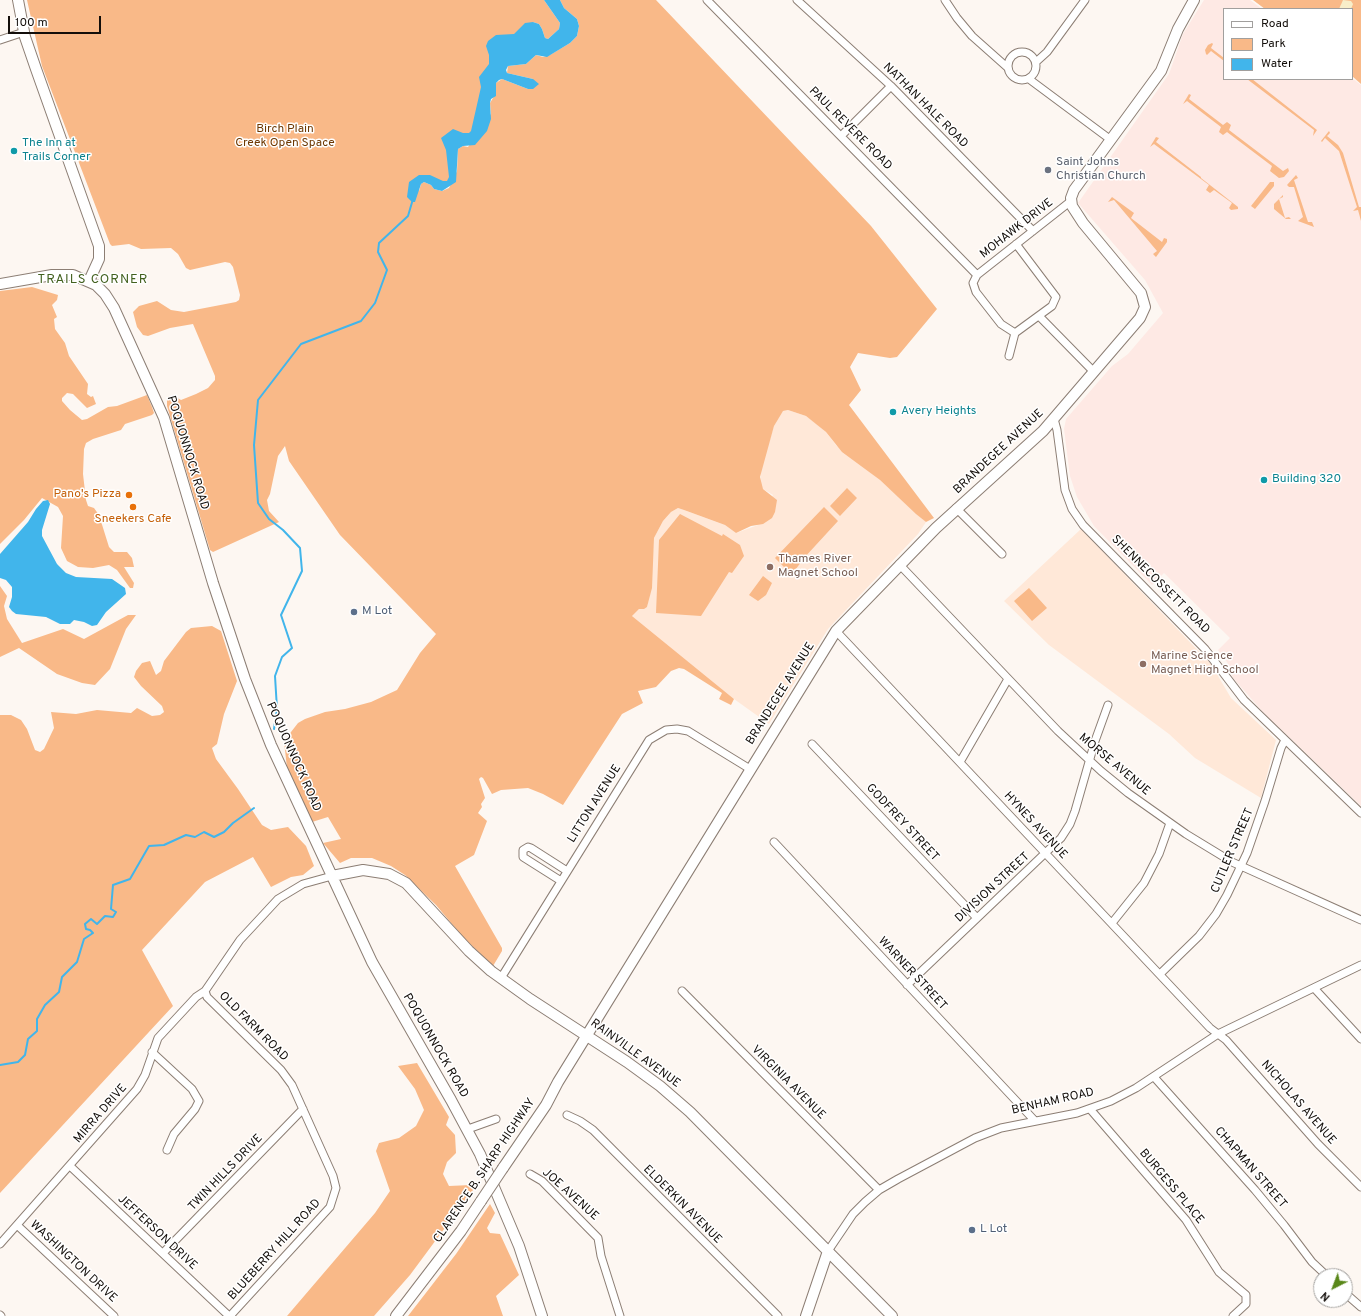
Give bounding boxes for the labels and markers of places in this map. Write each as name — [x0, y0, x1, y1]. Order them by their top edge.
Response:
place label: The Inn at Trails Corner — [22, 137, 91, 165]
marker: The Inn at Trails Corner — [9, 146, 19, 156]
place label: Saint Johns Christian Church — [1056, 156, 1146, 184]
marker: Saint Johns Christian Church — [1043, 165, 1053, 175]
place label: Avery Heights — [901, 405, 976, 419]
marker: Avery Heights — [888, 407, 898, 417]
place label: Building 320 — [1272, 473, 1341, 487]
marker: Building 320 — [1259, 475, 1269, 485]
place label: Pano's Pizza — [54, 488, 121, 502]
marker: Pano's Pizza — [124, 490, 134, 500]
marker: Sneekers Cafe — [128, 502, 138, 512]
place label: Sneekers Cafe — [94, 513, 172, 527]
place label: Thames River Magnet School — [778, 553, 858, 581]
marker: Thames River Magnet School — [765, 562, 775, 572]
place label: M Lot — [362, 605, 392, 619]
marker: M Lot — [349, 607, 359, 617]
place label: Marine Science Magnet High School — [1151, 650, 1259, 678]
marker: Marine Science Magnet High School — [1138, 659, 1148, 669]
place label: L Lot — [980, 1223, 1007, 1237]
marker: L Lot — [967, 1225, 977, 1235]

